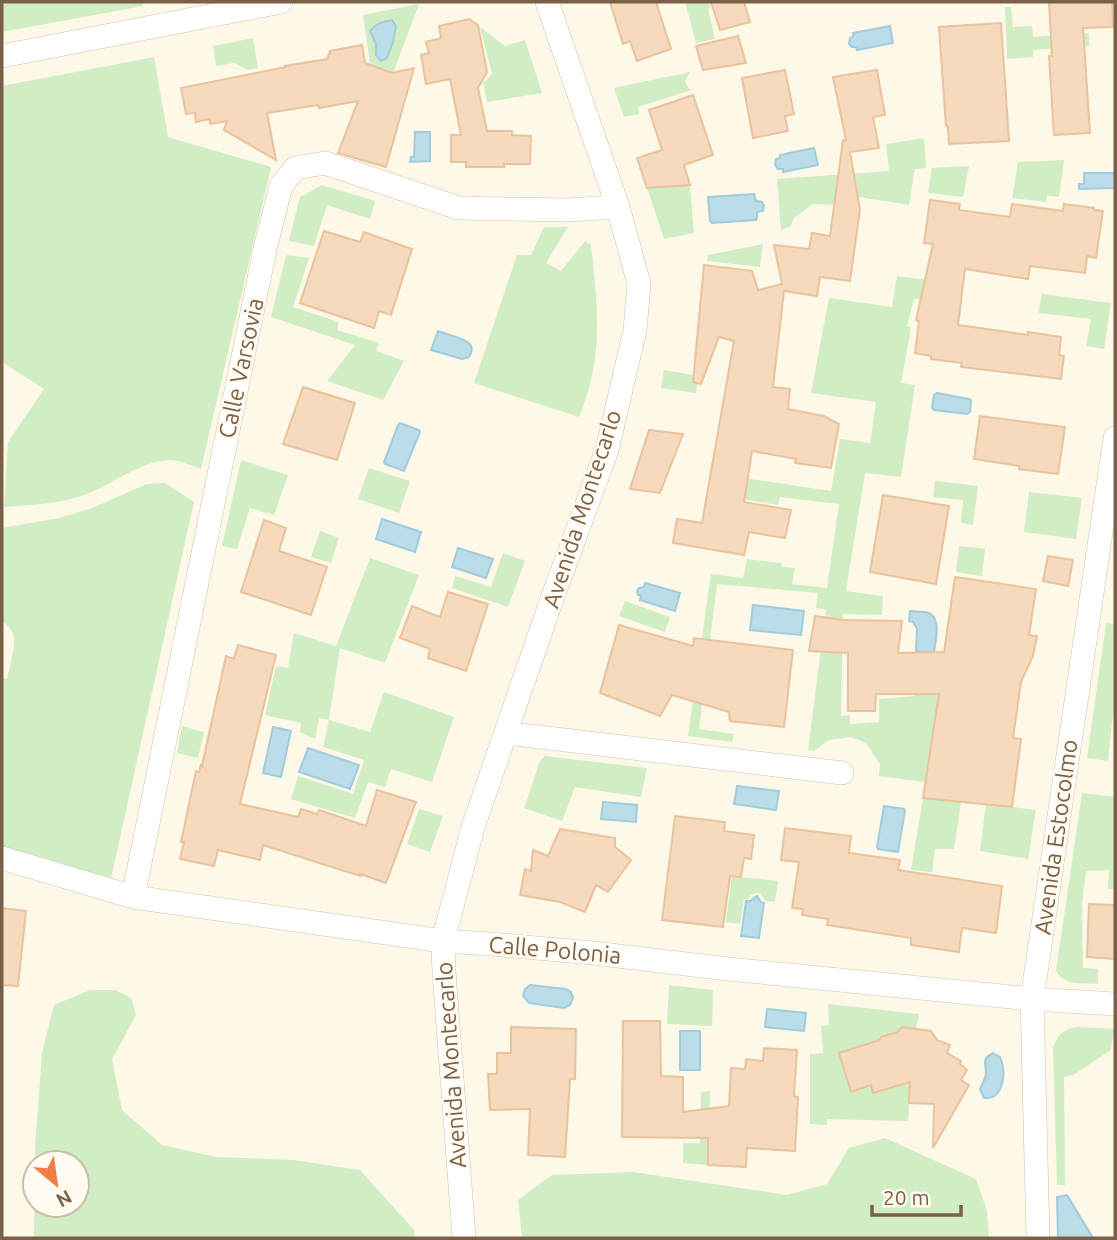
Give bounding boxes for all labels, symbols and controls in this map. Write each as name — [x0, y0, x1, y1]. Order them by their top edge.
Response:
street label: Calle Varsovia — [213, 295, 268, 440]
street label: Avenida Montecarlo — [538, 407, 625, 611]
street label: Avenida Estocolmo — [1029, 738, 1082, 936]
street label: Calle Polonia — [488, 931, 622, 968]
street label: Avenida Montecarlo — [431, 961, 470, 1169]
north arrow — [21, 1149, 91, 1219]
scale bar — [872, 1174, 961, 1218]
text: 20 m — [883, 1185, 930, 1209]
text: N — [53, 1186, 76, 1212]

